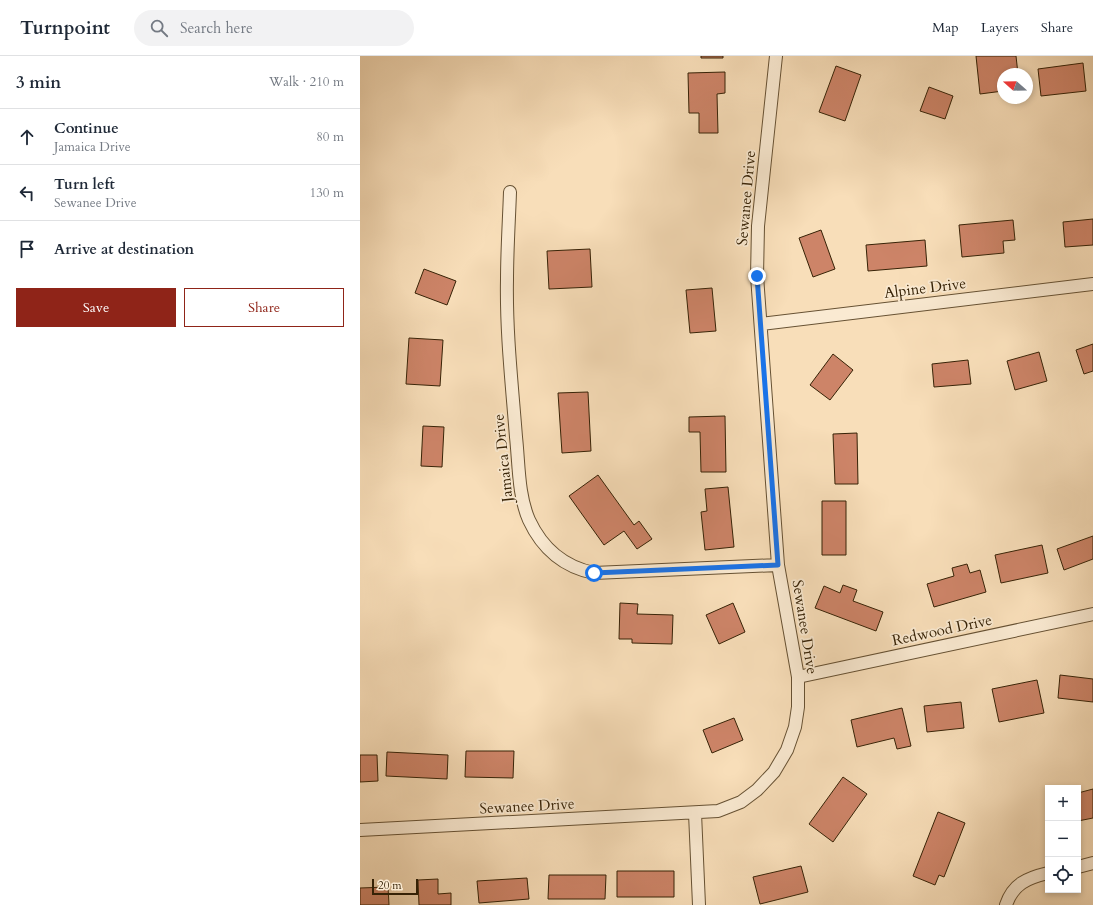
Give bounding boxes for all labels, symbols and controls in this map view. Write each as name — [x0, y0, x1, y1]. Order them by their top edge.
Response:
search box — [134, 10, 414, 46]
text: Turnpoint — [20, 15, 110, 41]
icon: search — [148, 17, 170, 39]
text: Search here — [180, 18, 253, 38]
text: Map — [932, 18, 959, 37]
text: Layers — [981, 18, 1019, 37]
text: Share — [1041, 18, 1073, 37]
north arrow — [997, 68, 1033, 104]
text: 3 min — [16, 71, 61, 94]
text: Walk · 210 m — [269, 73, 344, 91]
text: Continue — [54, 118, 119, 138]
icon: ahead — [16, 126, 38, 148]
text: 80 m — [316, 128, 344, 146]
text: Jamaica Drive — [54, 138, 131, 156]
street label: Sewanee Drive — [732, 149, 760, 246]
text: Turn left — [54, 174, 115, 194]
icon: left — [16, 182, 38, 204]
text: 130 m — [310, 184, 344, 202]
text: Sewanee Drive — [54, 194, 137, 212]
icon: arrive — [16, 238, 38, 260]
text: Arrive at destination — [54, 239, 194, 259]
route end — [748, 267, 766, 285]
street label: Alpine Drive — [883, 273, 967, 303]
button: Save — [16, 288, 176, 327]
button: Share — [184, 288, 344, 327]
street label: Jamaica Drive — [488, 413, 518, 505]
route start — [585, 564, 603, 582]
street label: Sewanee Drive — [788, 578, 822, 676]
street label: Redwood Drive — [890, 610, 994, 650]
map controls — [1045, 785, 1081, 893]
button: + — [1045, 785, 1081, 821]
street label: Sewanee Drive — [479, 794, 575, 818]
button: − — [1045, 821, 1081, 857]
button: locate — [1045, 857, 1081, 893]
scale bar — [372, 877, 418, 896]
text: 20 m — [378, 878, 402, 893]

